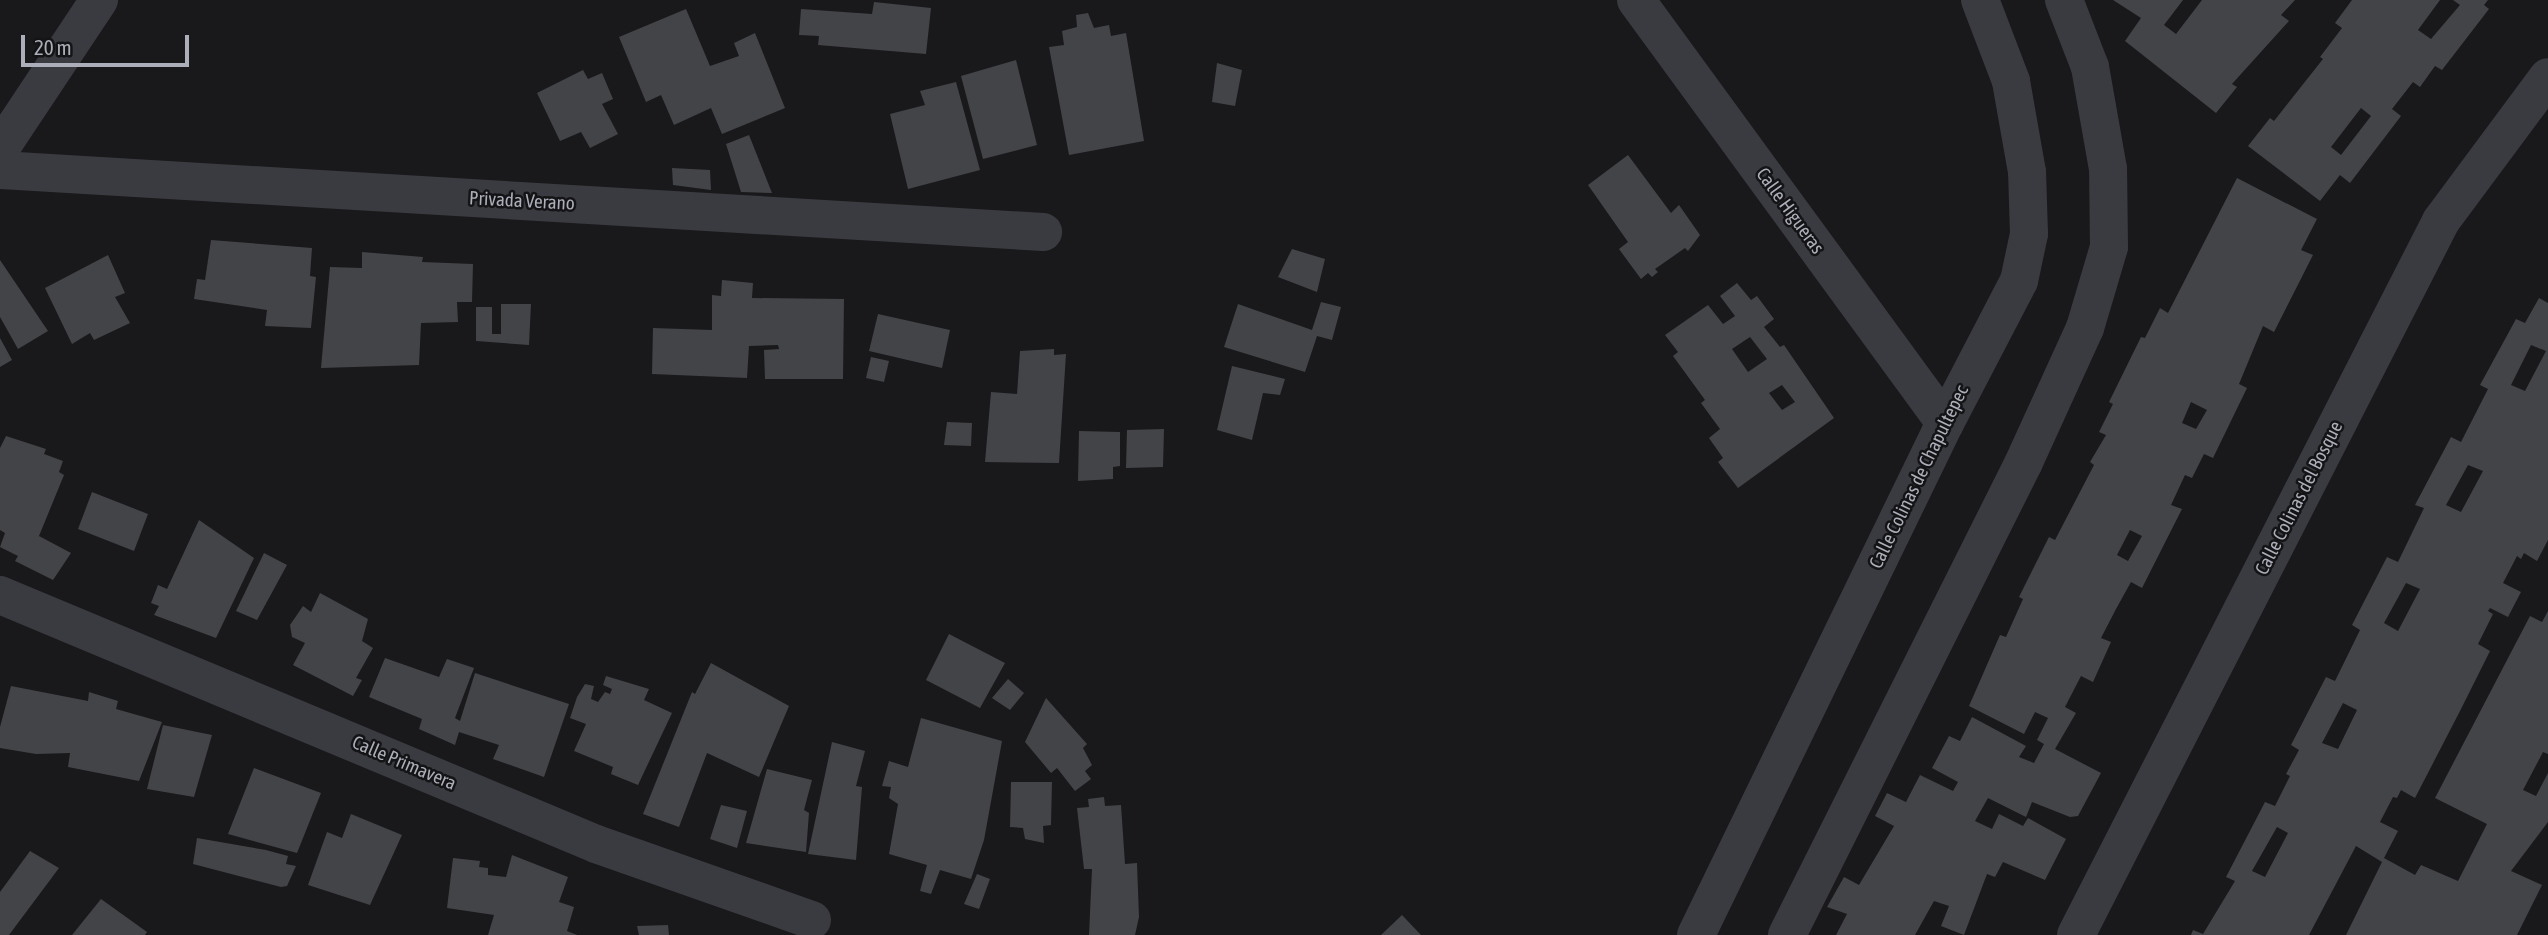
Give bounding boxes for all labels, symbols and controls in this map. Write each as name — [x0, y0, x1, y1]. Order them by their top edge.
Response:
scale bar — [24, 21, 192, 65]
text: 20 m — [34, 35, 72, 59]
street label: Calle Higueras — [1751, 164, 1829, 258]
street label: Privada Verano — [469, 187, 575, 215]
street label: Calle Colinas de Chapultepec — [1865, 382, 1973, 572]
street label: Calle Colinas del Bosque — [2250, 417, 2348, 579]
street label: Calle Primavera — [349, 731, 459, 795]

